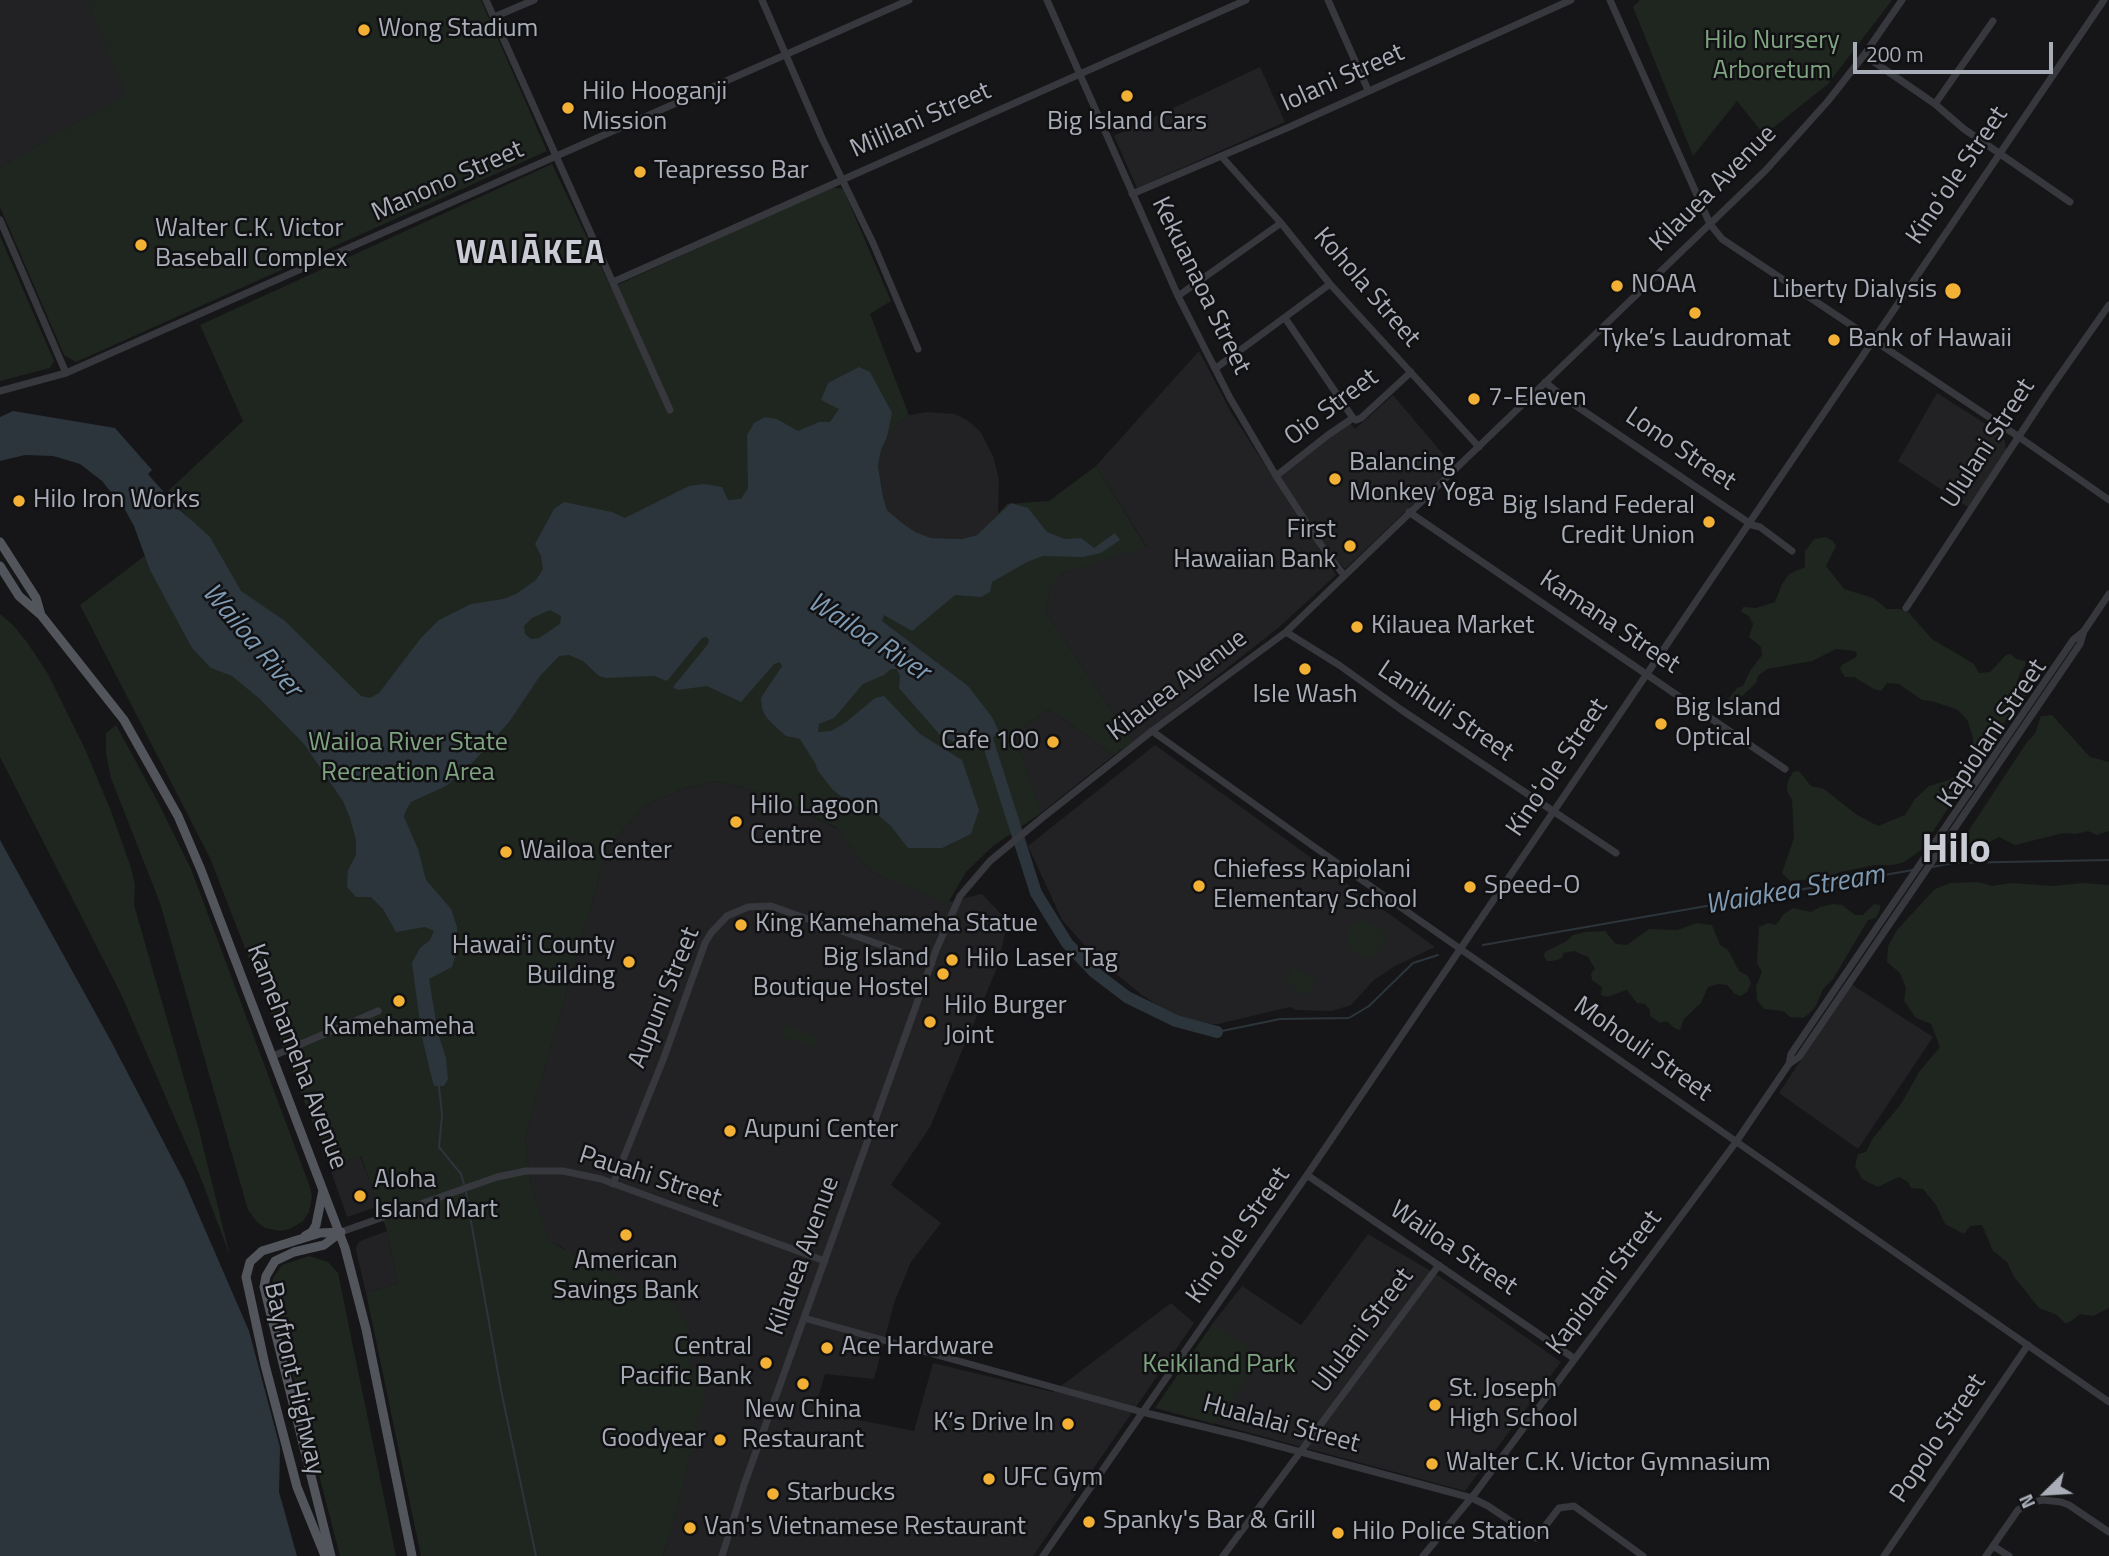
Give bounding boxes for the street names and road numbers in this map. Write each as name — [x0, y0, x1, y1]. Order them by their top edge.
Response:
street label: Iolani Street — [1277, 38, 1409, 120]
street label: Mililani Street — [846, 76, 996, 166]
street label: Kinoʻole Street — [1900, 101, 2016, 251]
street label: Kilauea Avenue — [1644, 119, 1784, 259]
street label: Manono Street — [367, 135, 529, 229]
street label: Kekuanaoa Street — [1144, 192, 1256, 380]
street label: Kohola Street — [1306, 222, 1426, 354]
street label: Oio Street — [1279, 363, 1385, 453]
street label: Ululani Street — [1936, 373, 2042, 515]
street label: Lono Street — [1619, 402, 1741, 498]
street label: Kamana Street — [1533, 565, 1685, 681]
street label: Kilauea Avenue — [1102, 623, 1254, 749]
street label: Kapiolani Street — [1932, 654, 2054, 814]
street label: Lanihuli Street — [1371, 655, 1519, 769]
street label: Kinoʻole Street — [1500, 693, 1616, 843]
street label: Aupuni Street — [623, 923, 707, 1073]
street label: Kamehameha Avenue — [239, 940, 353, 1174]
street label: Mohouli Street — [1567, 991, 1717, 1109]
street label: Pauahi Street — [575, 1140, 725, 1216]
street label: Kinoʻole Street — [1180, 1162, 1298, 1310]
street label: Kilauea Avenue — [761, 1172, 847, 1340]
street label: Wailoa Street — [1383, 1195, 1523, 1303]
street label: Kapiolani Street — [1541, 1205, 1669, 1361]
street label: Ululani Street — [1307, 1263, 1421, 1399]
street label: Bayfront Highway — [256, 1280, 330, 1478]
street label: Popolo Street — [1884, 1369, 1994, 1509]
street label: Hualalai Street — [1199, 1389, 1363, 1461]

